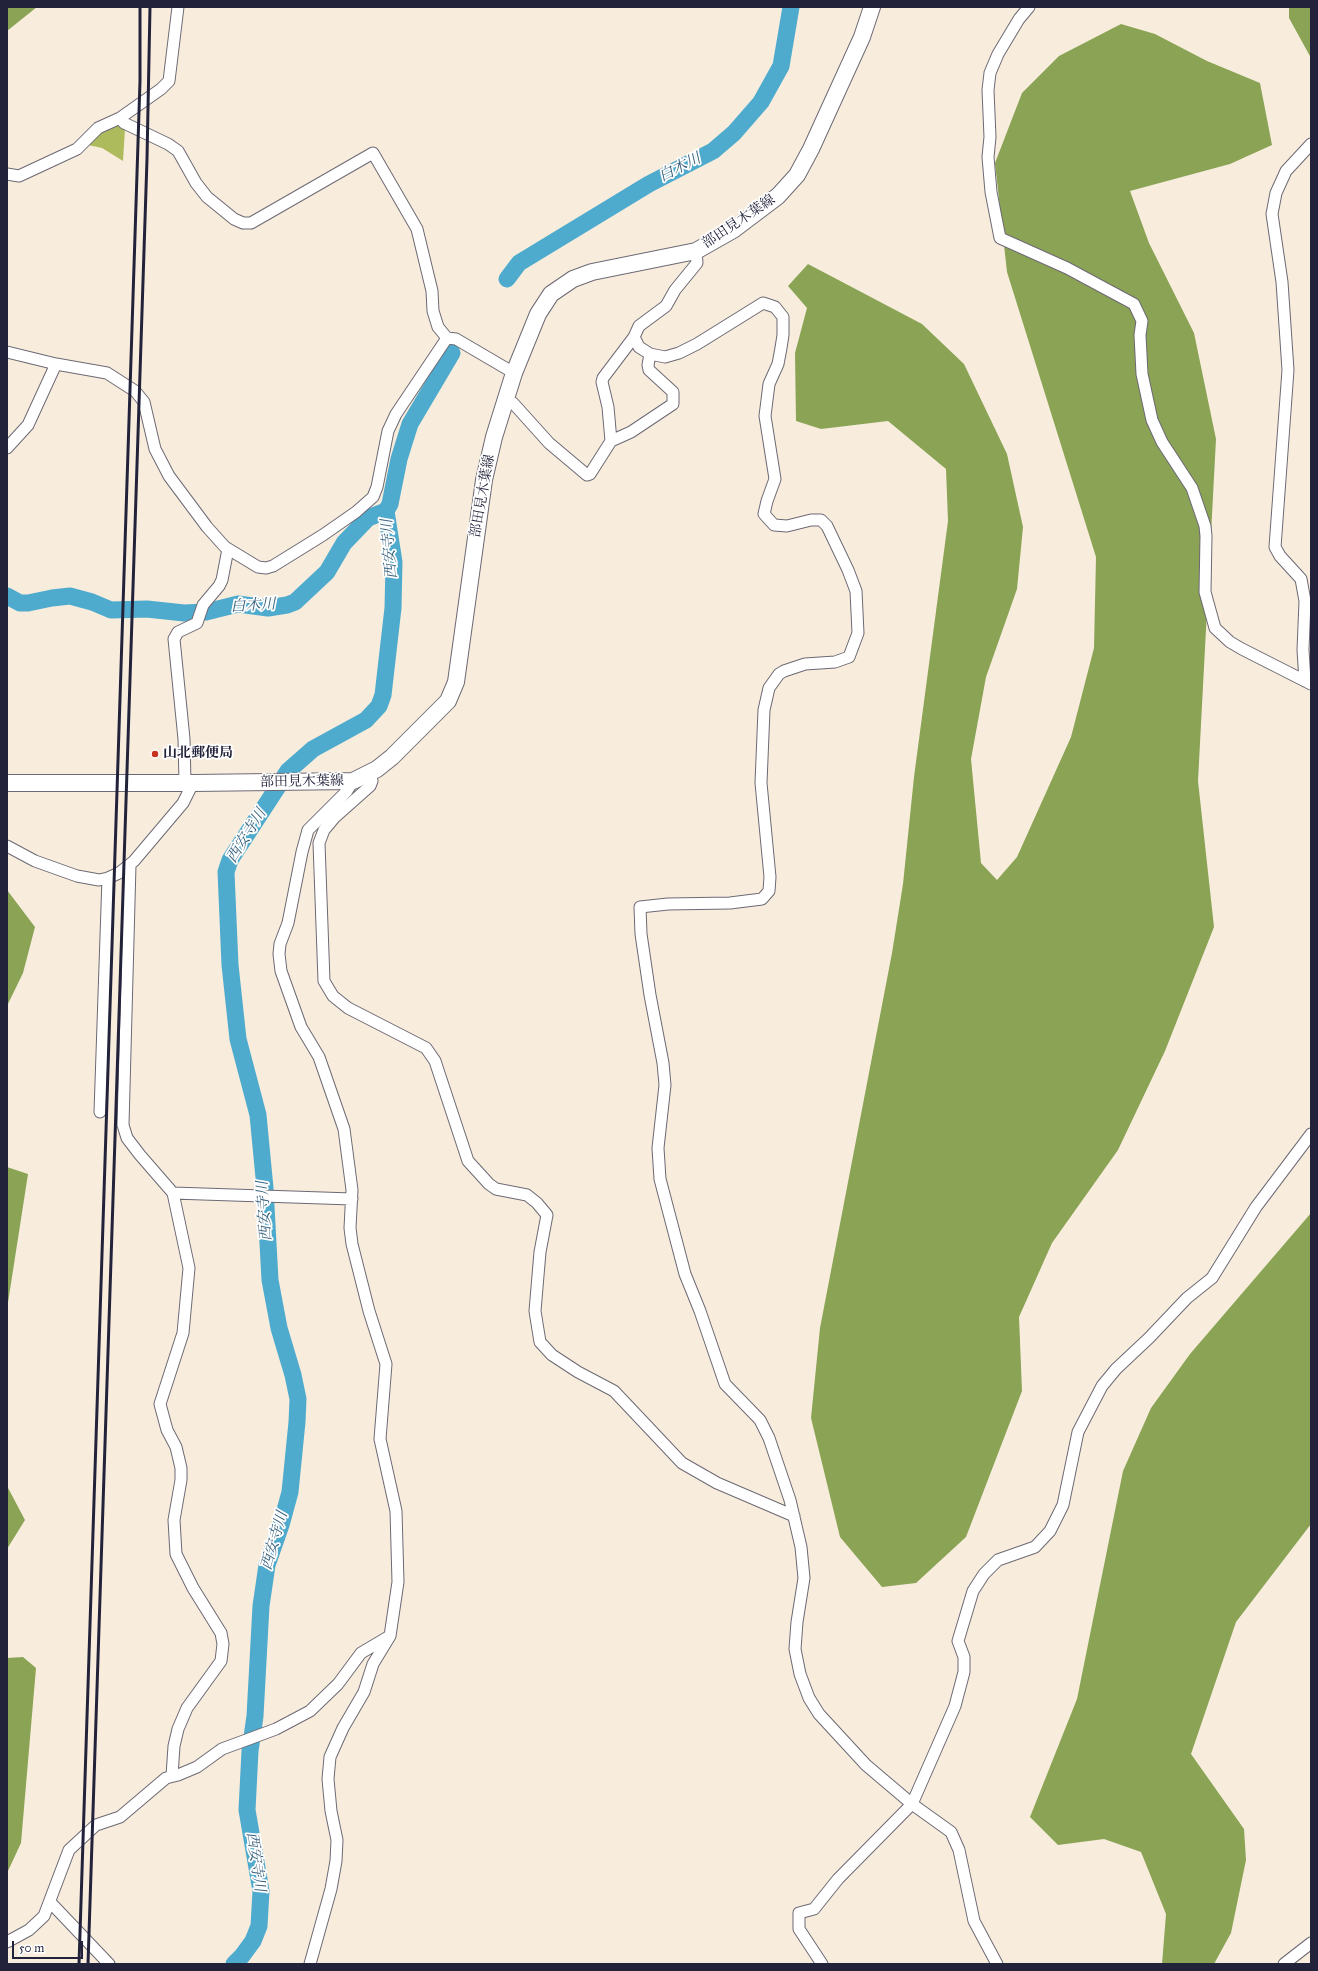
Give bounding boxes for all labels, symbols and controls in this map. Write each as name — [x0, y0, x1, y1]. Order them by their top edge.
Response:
water label: 白木川 — [656, 150, 704, 186]
street label: 部田見木葉線 — [699, 192, 779, 252]
street label: 部田見木葉線 — [467, 453, 499, 539]
water label: 西安寺川 — [378, 518, 402, 580]
water label: 白木川 — [230, 596, 276, 616]
place label: 山北郵便局 — [163, 746, 233, 762]
marker: 山北郵便局 — [150, 749, 160, 759]
street label: 部田見木葉線 — [260, 773, 344, 791]
water label: 西安寺川 — [223, 806, 271, 866]
water label: 西安寺川 — [254, 1180, 276, 1242]
water label: 西安寺川 — [258, 1510, 292, 1572]
water label: 西安寺川 — [242, 1831, 268, 1893]
scale bar — [14, 1933, 85, 1959]
text: 50 m — [19, 1941, 44, 1955]

